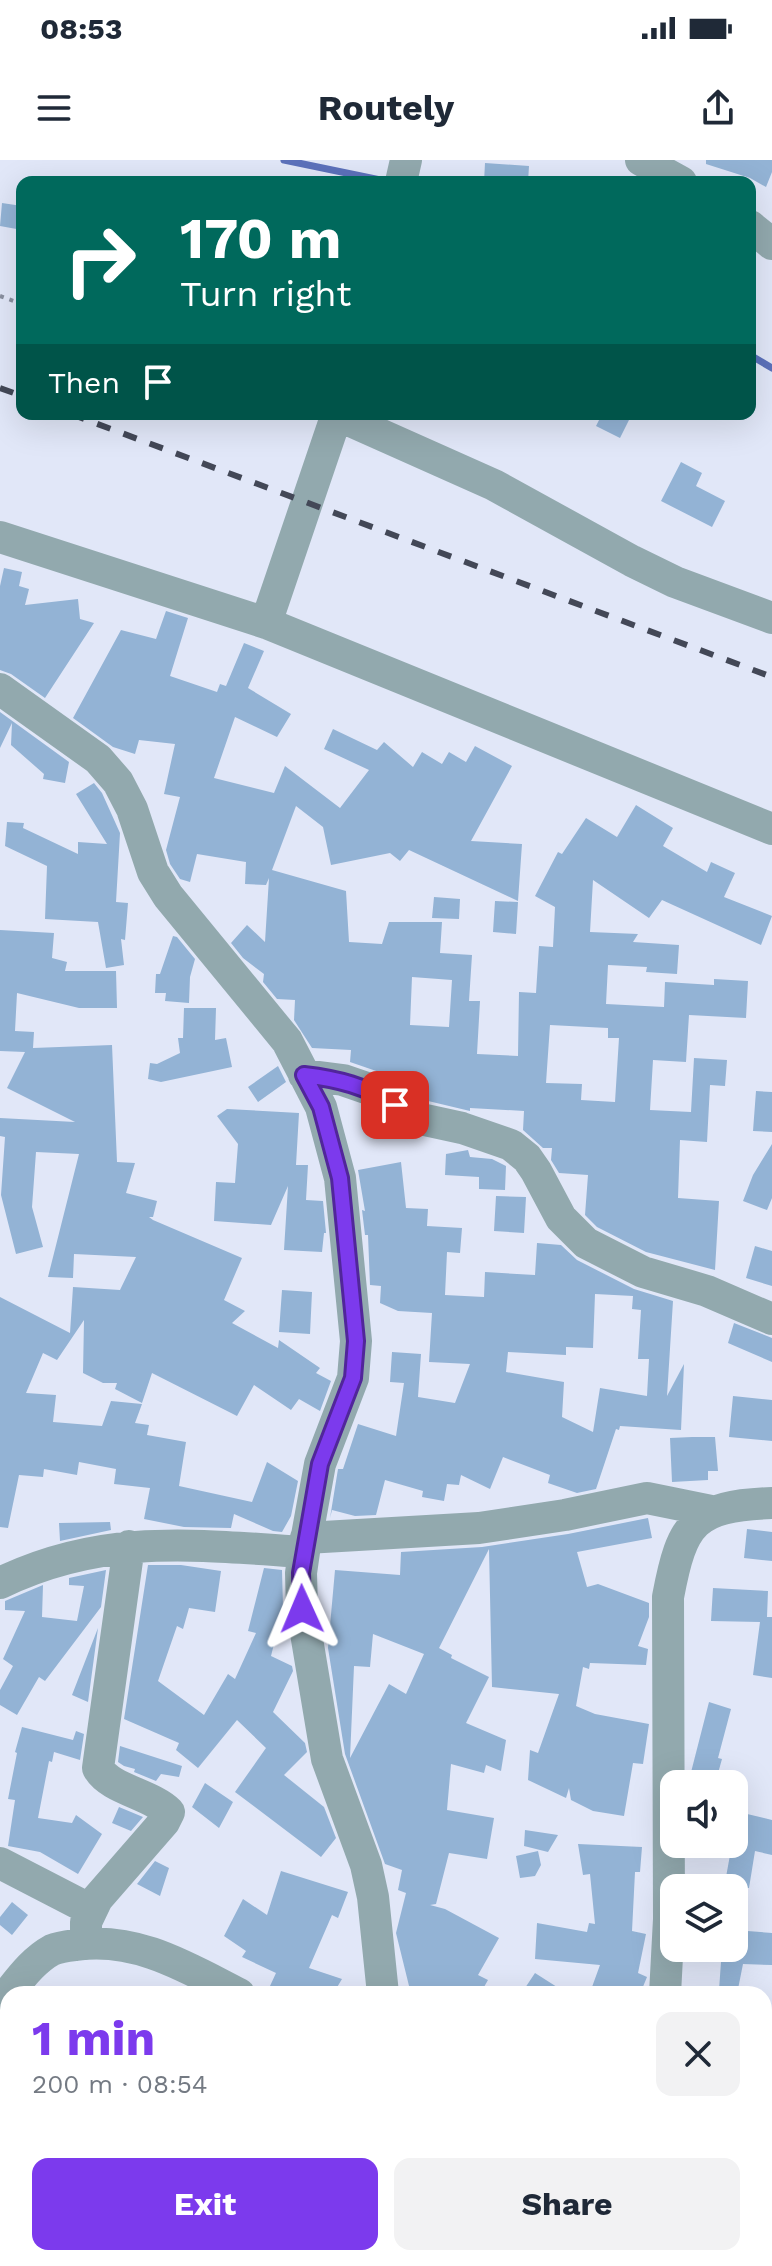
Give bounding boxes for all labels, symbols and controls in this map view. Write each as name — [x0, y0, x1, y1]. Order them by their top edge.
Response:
text: 08:53 — [40, 11, 122, 46]
icon: menu — [32, 86, 76, 130]
icon: share — [696, 86, 740, 130]
text: Routely — [318, 87, 454, 129]
text: 170 m — [180, 206, 342, 272]
icon: right — [48, 208, 152, 312]
text: Turn right — [180, 273, 351, 315]
icon: arrive — [136, 360, 180, 404]
text: Then — [48, 365, 120, 400]
pin — [361, 1071, 429, 1139]
icon: arrive — [373, 1083, 417, 1127]
position arrow — [260, 1567, 344, 1651]
map controls — [660, 1770, 748, 1962]
button: sound — [660, 1770, 748, 1858]
button: layers — [660, 1874, 748, 1962]
text: 1 min — [32, 2010, 155, 2067]
button: close — [656, 2012, 740, 2096]
text: 200 m · 08:54 — [32, 2069, 208, 2099]
button: Exit — [32, 2158, 378, 2250]
button: Share — [394, 2158, 740, 2250]

